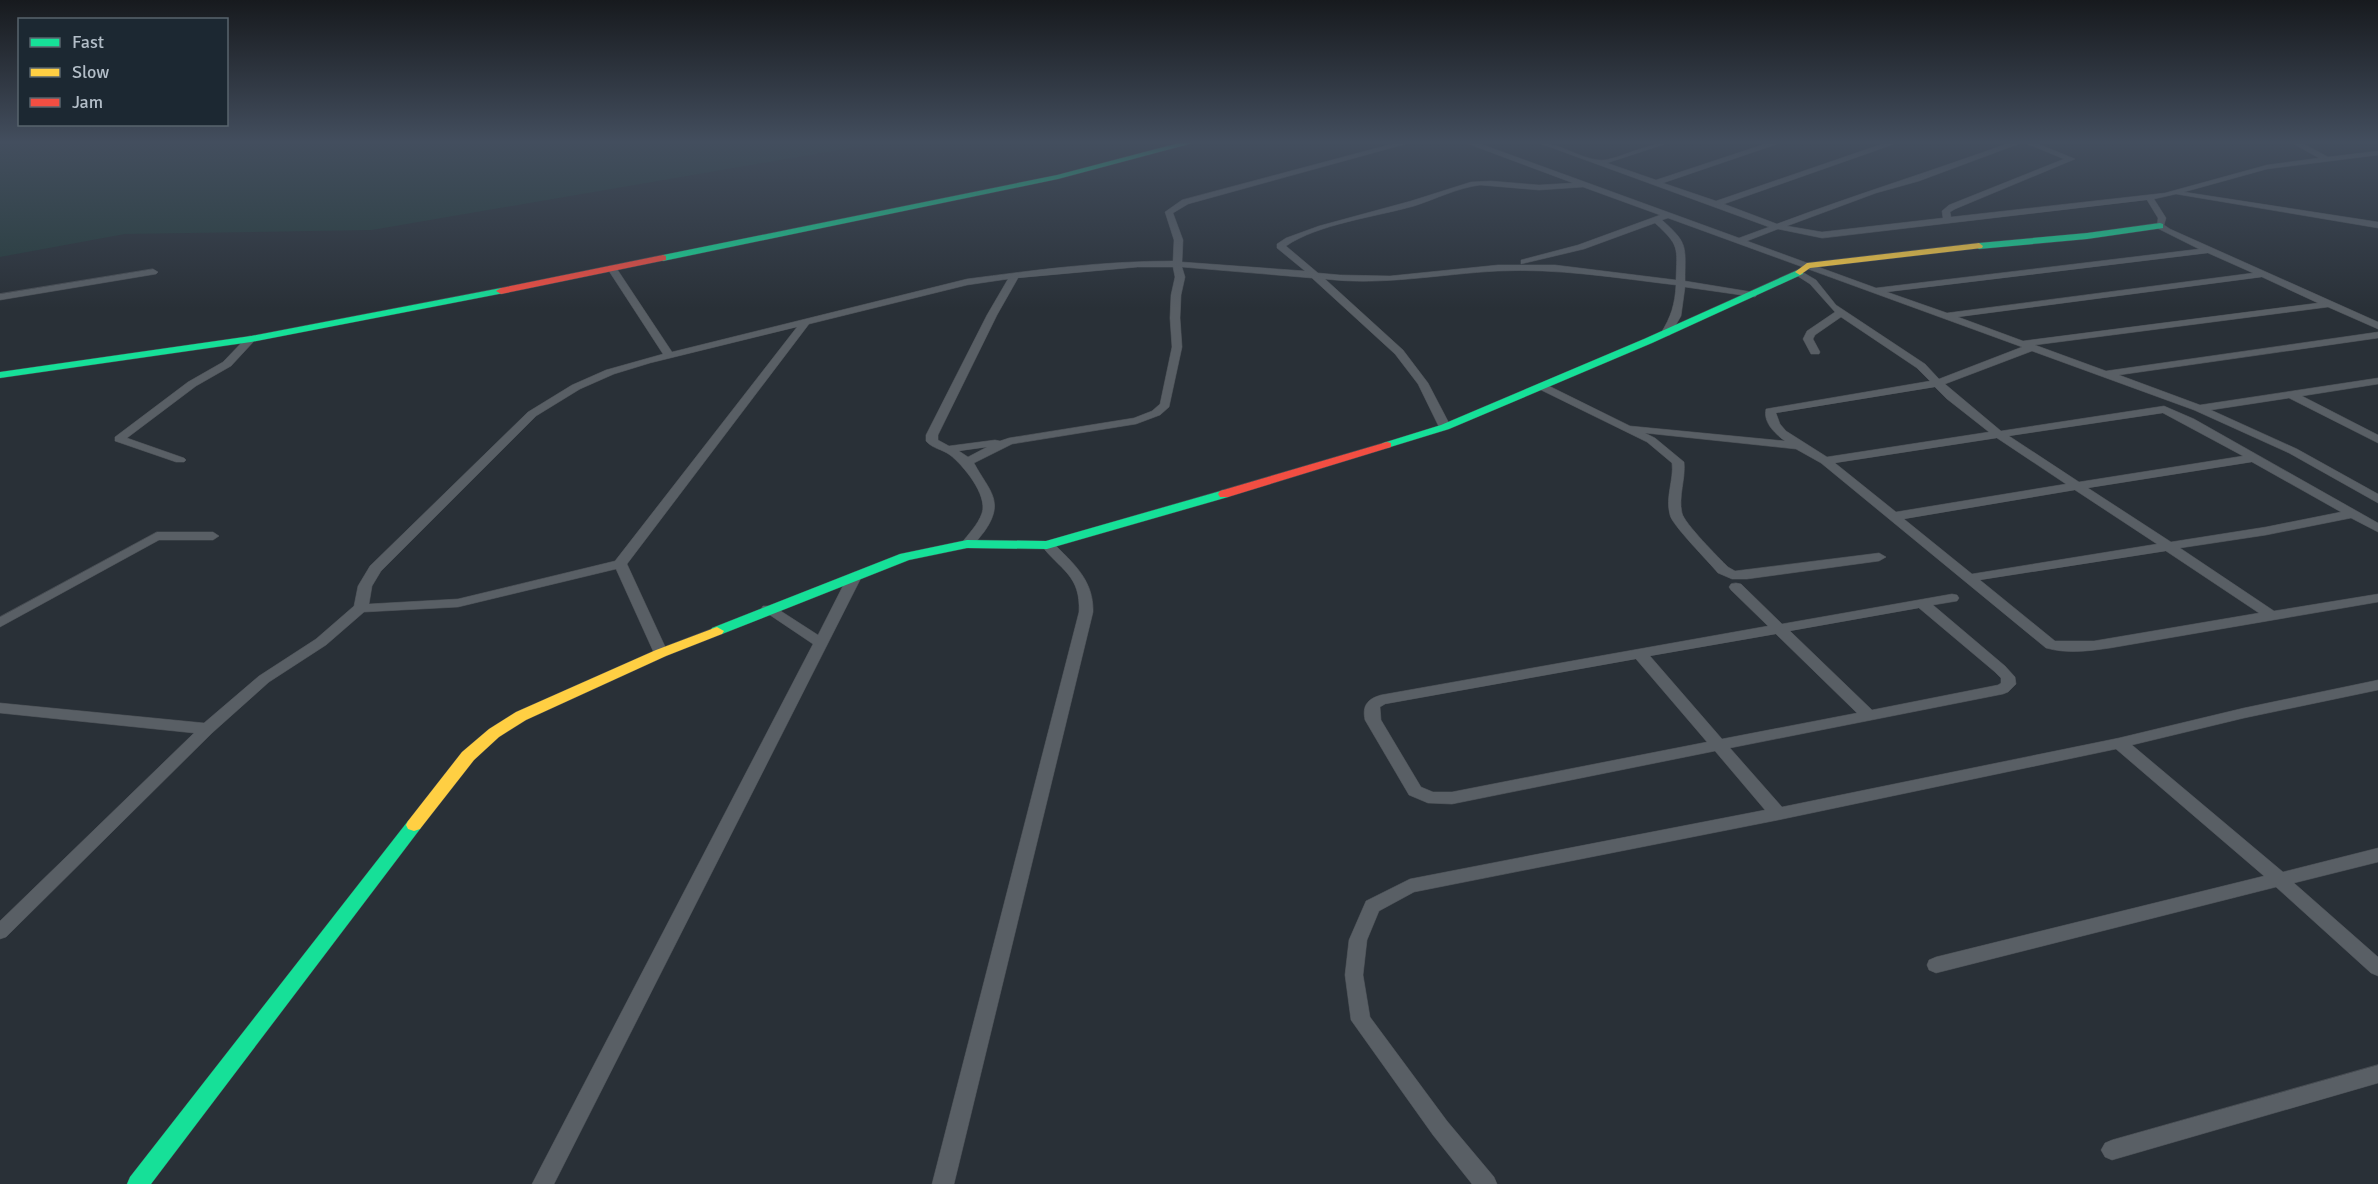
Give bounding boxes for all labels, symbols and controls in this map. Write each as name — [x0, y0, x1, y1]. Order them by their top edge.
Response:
legend — [18, 18, 228, 126]
text: Fast — [72, 31, 104, 53]
text: Slow — [72, 61, 109, 83]
text: Jam — [72, 91, 103, 113]

